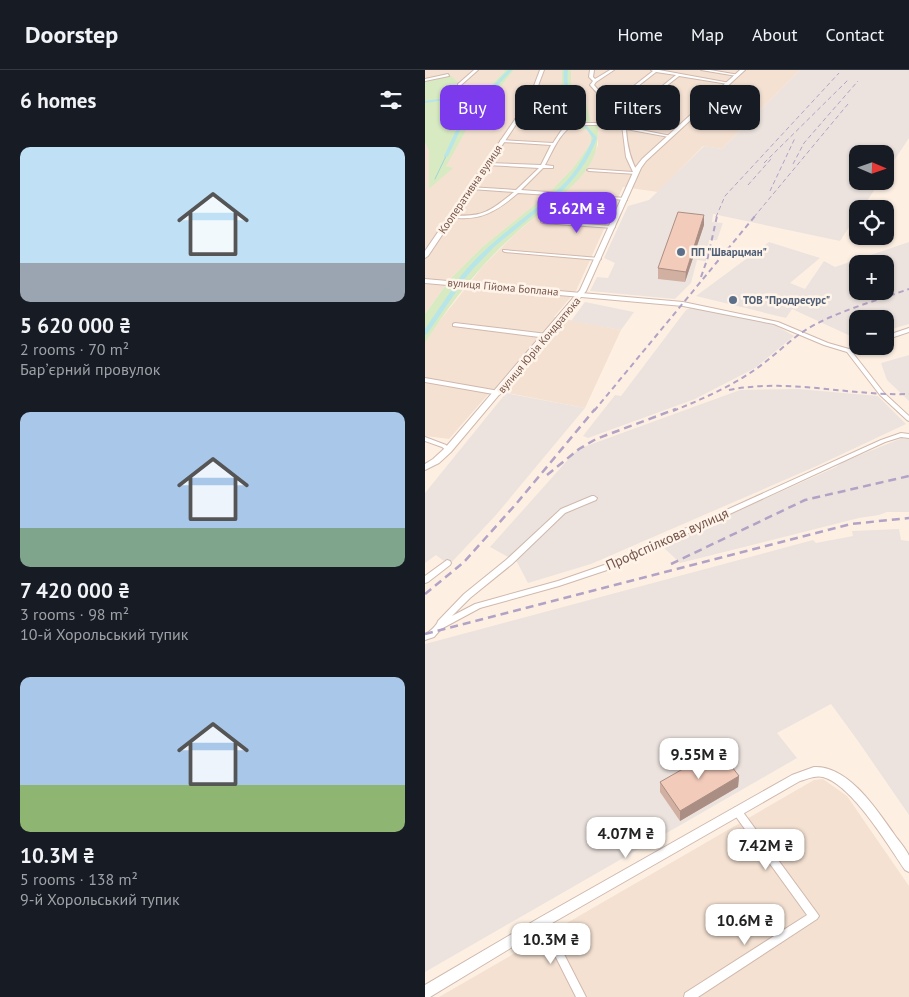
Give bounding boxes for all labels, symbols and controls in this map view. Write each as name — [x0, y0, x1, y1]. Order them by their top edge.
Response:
text: Doorstep — [25, 19, 118, 50]
text: Home — [617, 23, 663, 46]
text: Map — [691, 23, 724, 46]
text: About — [752, 23, 798, 46]
text: Contact — [826, 23, 884, 46]
chip: Buy — [440, 85, 505, 130]
chip: Rent — [515, 85, 586, 130]
chip: Filters — [596, 85, 680, 130]
chip: New — [690, 85, 760, 130]
icon: filters — [377, 86, 405, 114]
text: 6 homes — [20, 87, 96, 114]
street label: Кооперативна вулиця — [435, 142, 505, 236]
north arrow — [849, 145, 894, 190]
map controls — [849, 145, 894, 355]
icon: home — [168, 179, 258, 269]
pin: 5.62M ₴ — [531, 191, 623, 234]
text: 5.62M ₴ — [548, 198, 606, 218]
button: locate — [849, 200, 894, 245]
place label: ПП "Шварцман" — [691, 245, 767, 259]
marker: ПП "Шварцман" — [675, 246, 687, 258]
button: + — [849, 255, 894, 300]
street label: вулиця Гійома Боплана — [447, 275, 559, 299]
place label: ТОВ "Продресурс" — [743, 293, 830, 307]
street label: вулиця Юрія Кондратюка — [495, 294, 583, 396]
marker: ТОВ "Продресурс" — [727, 294, 739, 306]
button: − — [849, 310, 894, 355]
text: 5 620 000 ₴ — [20, 312, 131, 339]
text: 2 rooms · 70 m² — [20, 339, 129, 359]
text: Барʼєрний провулок — [20, 359, 160, 379]
icon: home — [168, 444, 258, 534]
street label: Профспілкова вулиця — [603, 504, 731, 574]
text: 7 420 000 ₴ — [20, 577, 130, 604]
text: 3 rooms · 98 m² — [20, 604, 129, 624]
text: 10-й Хорольський тупик — [20, 624, 188, 644]
icon: home — [168, 709, 258, 799]
pin: 9.55M ₴ — [653, 738, 745, 780]
text: 9.55M ₴ — [670, 744, 728, 764]
pin: 4.07M ₴ — [580, 816, 672, 859]
text: 4.07M ₴ — [597, 823, 655, 843]
pin: 7.42M ₴ — [720, 828, 812, 871]
text: 7.42M ₴ — [738, 835, 794, 855]
text: 10.3M ₴ — [20, 842, 95, 869]
text: 5 rooms · 138 m² — [20, 869, 138, 889]
text: 9-й Хорольський тупик — [20, 889, 180, 909]
pin: 10.6M ₴ — [699, 904, 791, 946]
text: 10.6M ₴ — [716, 910, 774, 930]
pin: 10.3M ₴ — [505, 922, 597, 965]
text: 10.3M ₴ — [522, 929, 580, 949]

